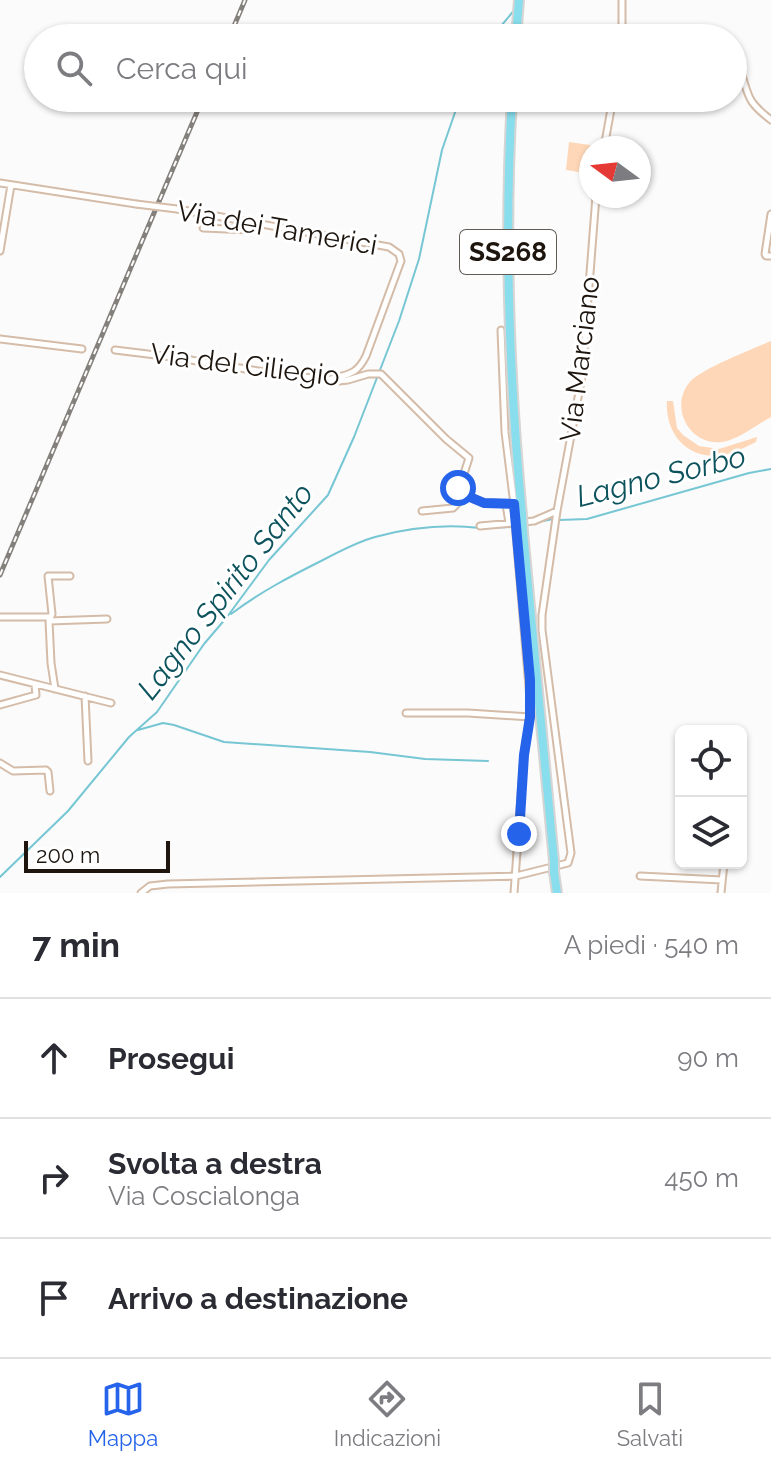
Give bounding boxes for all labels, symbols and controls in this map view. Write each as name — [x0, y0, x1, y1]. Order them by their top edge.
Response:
search box — [24, 24, 747, 112]
icon: search — [52, 46, 96, 90]
text: Cerca qui — [116, 51, 248, 86]
north arrow — [579, 136, 651, 208]
street label: Via dei Tamerici — [174, 194, 380, 262]
road number: SS268 — [460, 230, 556, 274]
street label: Via Marciano — [553, 274, 607, 444]
street label: Via del Ciliegio — [148, 337, 342, 393]
water label: Lagno Sorbo — [573, 438, 749, 514]
route start — [440, 470, 476, 506]
water label: Lagno Spirito Santo — [130, 476, 320, 706]
map controls — [675, 725, 747, 869]
button: locate — [675, 725, 747, 797]
button: layers — [675, 797, 747, 869]
route end — [501, 816, 537, 852]
scale bar — [24, 837, 170, 873]
text: 200 m — [36, 842, 100, 868]
text: 7 min — [32, 925, 120, 965]
text: A piedi · 540 m — [564, 930, 739, 960]
icon: ahead — [32, 1036, 76, 1080]
text: Prosegui — [108, 1041, 234, 1076]
text: 90 m — [677, 1043, 739, 1073]
text: Svolta a destra — [108, 1146, 322, 1181]
icon: right — [32, 1156, 76, 1200]
text: 450 m — [664, 1163, 739, 1193]
text: Via Coscialonga — [108, 1181, 300, 1211]
icon: arrive — [32, 1276, 76, 1320]
text: Arrivo a destinazione — [108, 1281, 408, 1316]
tab: Mappa — [88, 1377, 158, 1451]
tab: Indicazioni — [334, 1377, 441, 1451]
tab: Salvati — [617, 1377, 683, 1451]

